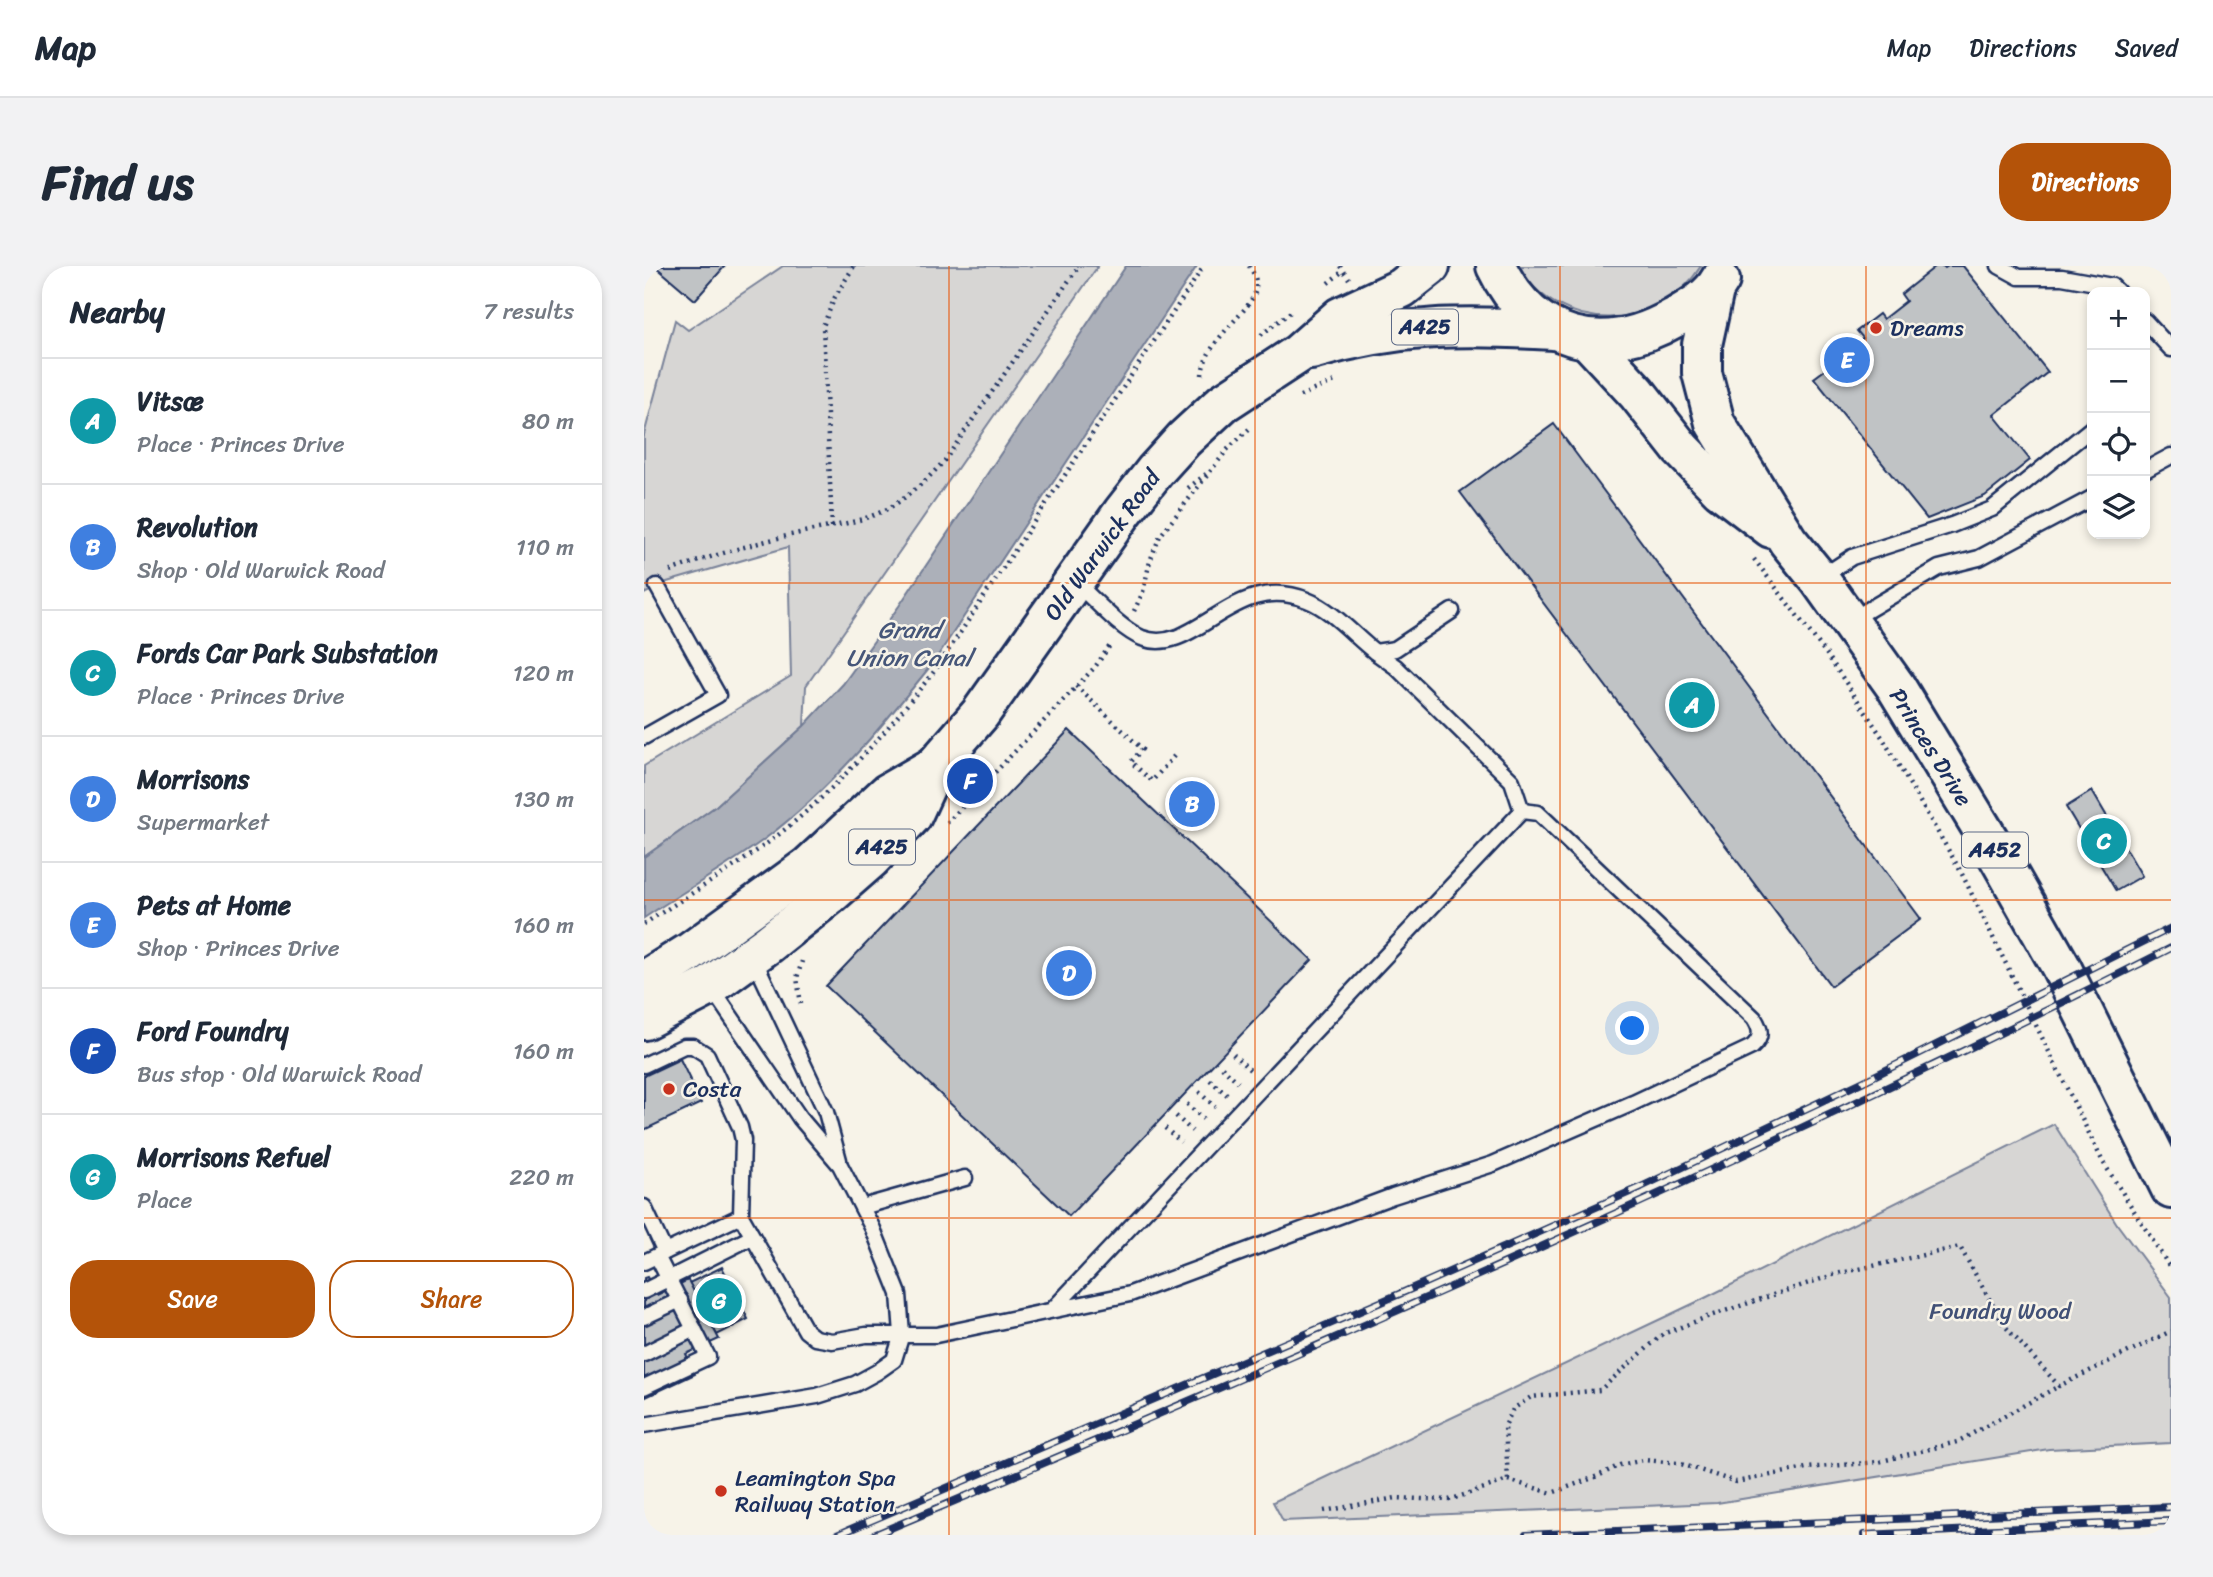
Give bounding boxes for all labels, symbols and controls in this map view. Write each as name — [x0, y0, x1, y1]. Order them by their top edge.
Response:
text: Map — [35, 19, 96, 77]
text: Map — [1887, 27, 1931, 69]
text: Directions — [1969, 27, 2077, 69]
text: Saved — [2115, 27, 2178, 69]
text: Find us — [42, 139, 194, 226]
button: Directions — [1999, 143, 2171, 221]
text: Nearby — [70, 285, 165, 339]
map controls — [2087, 287, 2150, 539]
button: + — [2087, 287, 2150, 350]
text: 7 results — [484, 291, 574, 332]
place label: Dreams — [1890, 308, 1964, 349]
road number: A425 — [1392, 309, 1458, 344]
marker: Dreams — [1868, 320, 1884, 336]
pin: E — [1824, 334, 1870, 386]
button: − — [2087, 350, 2150, 413]
text: Vitsœ — [137, 378, 204, 424]
text: A — [85, 401, 101, 442]
text: 80 m — [522, 401, 574, 442]
button: locate — [2087, 413, 2150, 476]
text: Place · Princes Drive — [137, 424, 345, 465]
street label: Old Warwick Road — [1033, 459, 1173, 630]
button: layers — [2087, 476, 2150, 539]
text: Revolution — [137, 504, 258, 550]
text: B — [86, 527, 100, 568]
text: 110 m — [516, 527, 574, 568]
text: Shop · Old Warwick Road — [137, 550, 385, 591]
water label: Grand Union Canal — [846, 609, 977, 679]
text: Fords Car Park Substation — [137, 630, 438, 676]
text: C — [86, 653, 100, 694]
text: 120 m — [513, 653, 574, 694]
text: Place · Princes Drive — [137, 676, 345, 717]
pin: A — [1669, 679, 1715, 731]
street label: Princes Drive — [1878, 680, 1984, 815]
pin: F — [947, 755, 993, 807]
text: Morrisons — [137, 756, 249, 802]
pin: B — [1169, 778, 1215, 830]
text: D — [86, 779, 100, 820]
text: 130 m — [513, 779, 574, 820]
text: Supermarket — [137, 802, 269, 843]
pin: C — [2081, 815, 2127, 867]
road number: A425 — [849, 830, 915, 864]
road number: A452 — [1962, 832, 2028, 868]
text: Pets at Home — [137, 882, 291, 928]
text: E — [87, 905, 99, 946]
text: 160 m — [513, 905, 574, 946]
text: Shop · Princes Drive — [137, 928, 340, 969]
pin: D — [1046, 947, 1092, 999]
text: Ford Foundry — [137, 1008, 289, 1054]
your location — [1615, 1011, 1649, 1045]
text: F — [87, 1031, 99, 1072]
text: 160 m — [513, 1031, 574, 1072]
text: Bus stop · Old Warwick Road — [137, 1054, 421, 1095]
place label: Costa — [683, 1069, 742, 1110]
marker: Costa — [661, 1081, 677, 1097]
text: Morrisons Refuel — [137, 1134, 331, 1180]
text: G — [86, 1157, 100, 1198]
text: 220 m — [509, 1157, 574, 1198]
text: Place — [137, 1180, 192, 1221]
button: Save — [70, 1260, 315, 1338]
button: Share — [329, 1260, 574, 1338]
pin: G — [696, 1275, 742, 1327]
park label: Foundry Wood — [1929, 1291, 2073, 1332]
place label: Leamington Spa Railway Station — [735, 1458, 896, 1525]
marker: Leamington Spa Railway Station — [713, 1483, 729, 1499]

